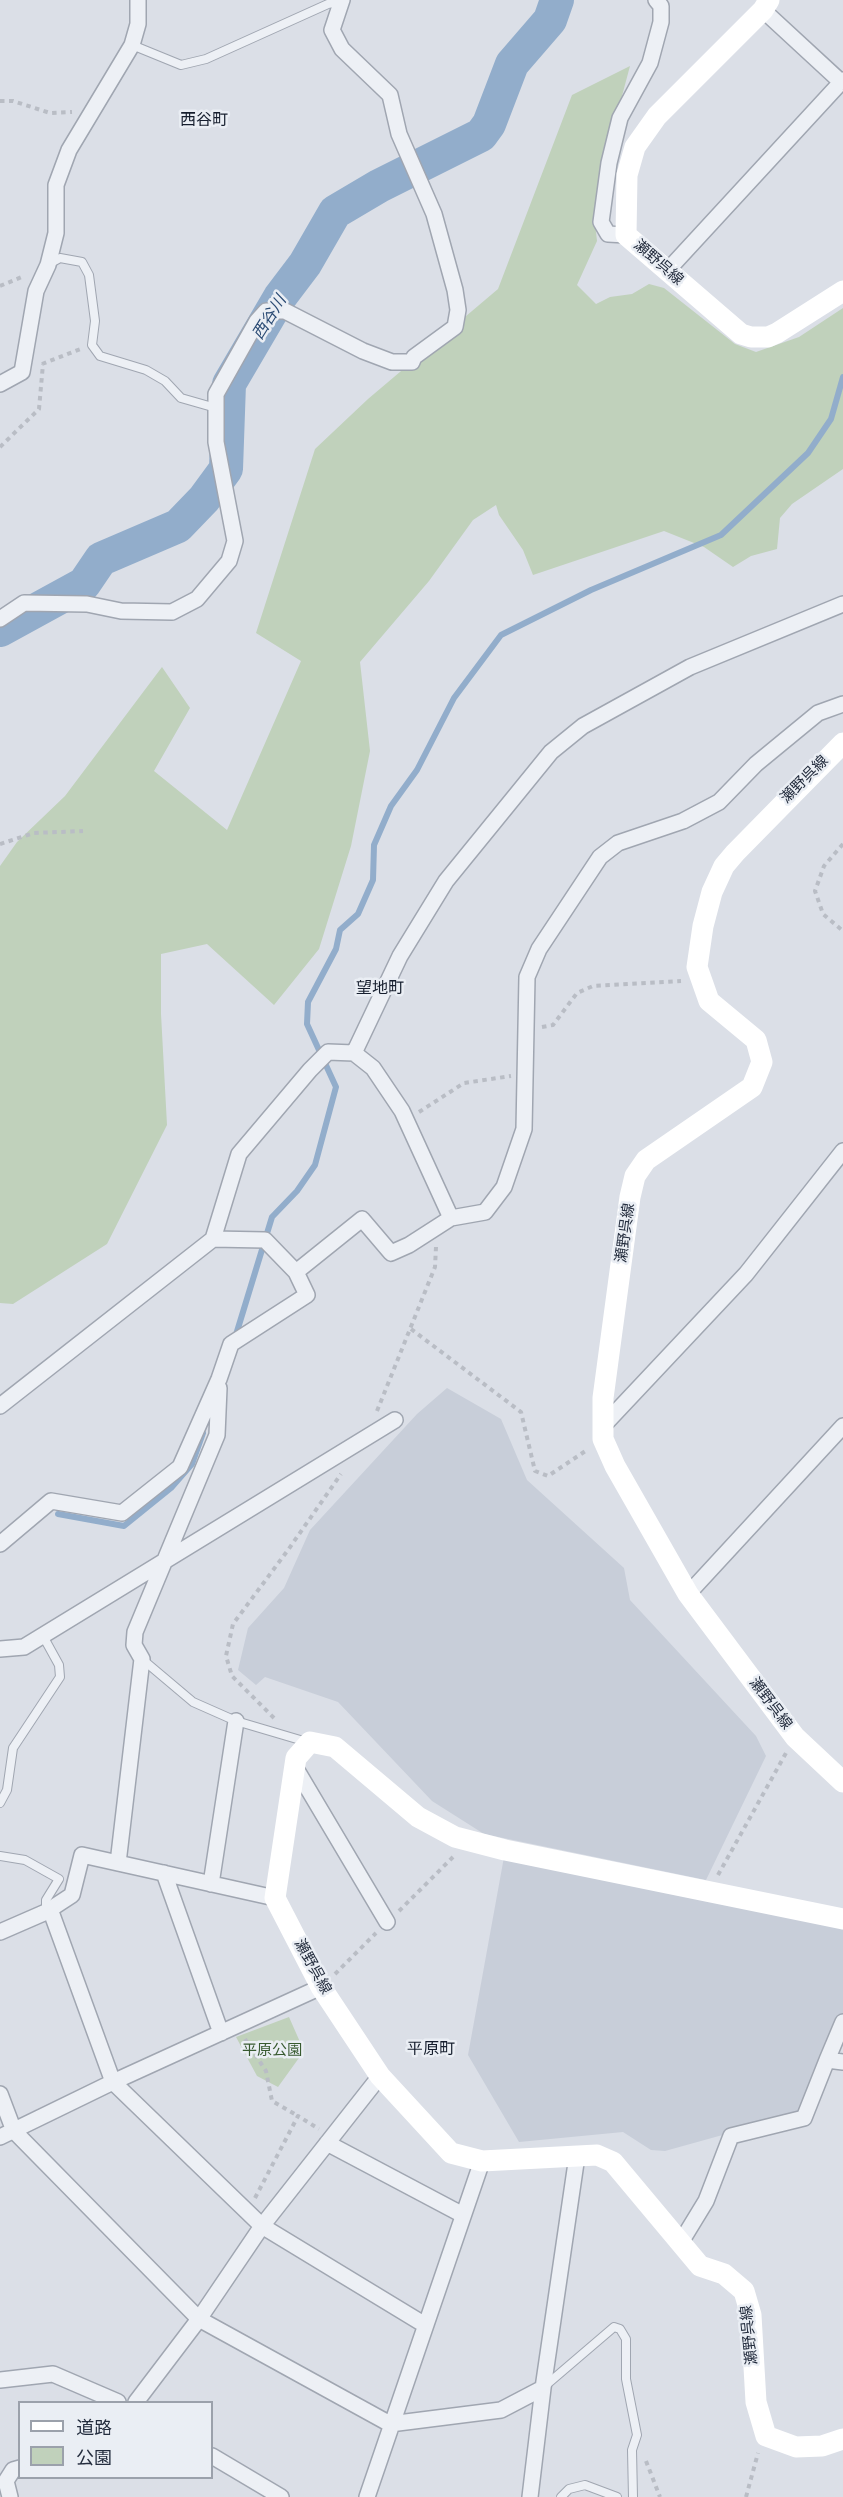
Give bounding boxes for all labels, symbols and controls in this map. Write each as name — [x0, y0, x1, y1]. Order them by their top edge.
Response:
district label: 西谷町 — [180, 111, 228, 131]
street label: 瀬野呉線 — [629, 237, 687, 289]
water label: 西谷川 — [249, 293, 291, 343]
street label: 瀬野呉線 — [777, 752, 833, 808]
district label: 望地町 — [356, 979, 404, 999]
street label: 瀬野呉線 — [613, 1202, 639, 1264]
street label: 瀬野呉線 — [745, 1675, 795, 1733]
street label: 瀬野呉線 — [290, 1936, 334, 1998]
district label: 平原町 — [407, 2040, 455, 2060]
park label: 平原公園 — [242, 2042, 302, 2060]
street label: 瀬野呉線 — [738, 2304, 762, 2366]
legend — [18, 2401, 213, 2479]
text: 道路 — [76, 2417, 112, 2438]
text: 公園 — [76, 2447, 112, 2468]

